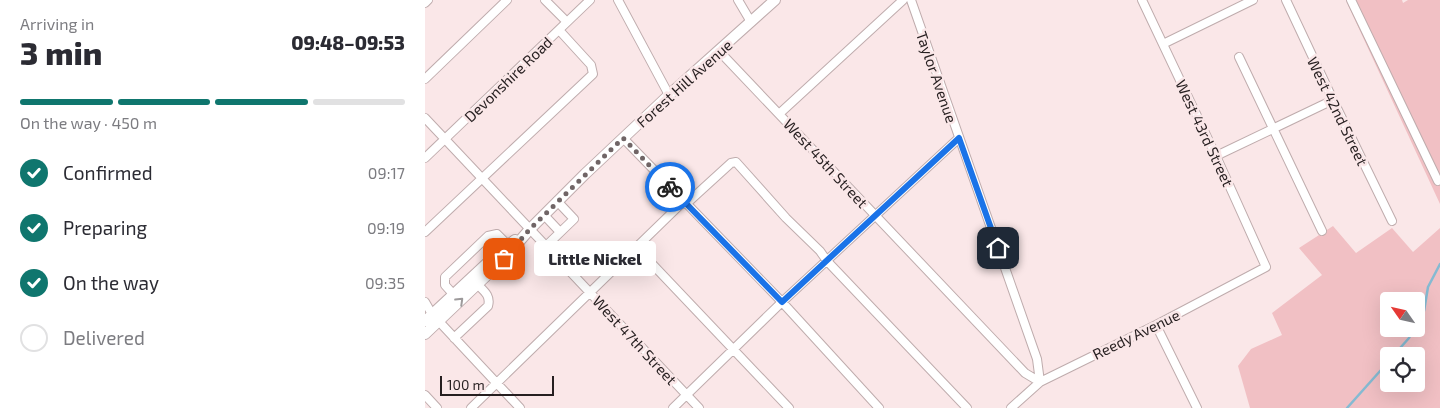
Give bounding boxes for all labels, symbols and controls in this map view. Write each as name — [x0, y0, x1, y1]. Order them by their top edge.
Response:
text: Arriving in — [20, 14, 94, 33]
street label: Taylor Avenue — [913, 29, 961, 125]
text: 09:48–09:53 — [291, 31, 405, 54]
text: 3 min — [20, 33, 102, 71]
street label: Devonshire Road — [460, 33, 556, 125]
street label: Forest Hill Avenue — [632, 35, 736, 131]
street label: West 42nd Street — [1304, 54, 1372, 169]
street label: West 43rd Street — [1172, 77, 1238, 190]
text: On the way · 450 m — [20, 113, 157, 132]
street label: West 45th Street — [780, 115, 872, 212]
icon: check — [20, 159, 48, 187]
text: Confirmed — [63, 161, 153, 184]
courier — [645, 162, 695, 212]
text: 09:17 — [368, 163, 405, 182]
icon: bike — [656, 173, 684, 201]
icon: check — [20, 214, 48, 242]
text: Preparing — [63, 216, 147, 239]
text: 09:19 — [367, 218, 405, 237]
pin — [977, 227, 1019, 269]
icon: home — [984, 234, 1012, 262]
pin — [483, 238, 525, 280]
callout: Little Nickel — [534, 242, 657, 276]
icon: bag — [490, 245, 518, 273]
text: Little Nickel — [548, 249, 642, 268]
icon: check — [20, 269, 48, 297]
text: On the way — [63, 271, 159, 294]
text: 09:35 — [365, 273, 405, 292]
street label: West 47th Street — [589, 292, 681, 388]
north arrow — [1380, 292, 1425, 338]
map controls — [1380, 292, 1425, 392]
one-way arrow — [455, 298, 464, 307]
street label: Reedy Avenue — [1089, 305, 1183, 363]
text: Delivered — [63, 326, 145, 349]
button: locate — [1380, 347, 1425, 392]
scale bar — [440, 373, 554, 396]
text: 100 m — [447, 376, 485, 393]

